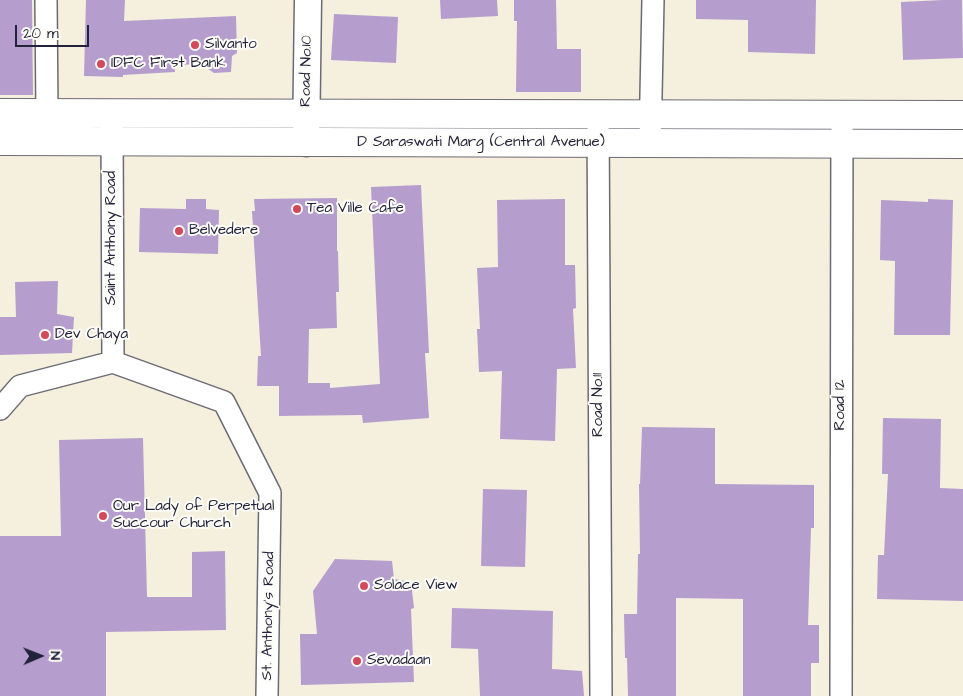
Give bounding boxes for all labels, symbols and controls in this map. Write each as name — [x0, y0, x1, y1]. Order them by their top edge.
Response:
scale bar — [18, 15, 91, 47]
text: 20 m — [23, 23, 59, 44]
street label: Road No.10 — [297, 35, 317, 107]
place label: Silvanto — [205, 36, 257, 54]
marker: Silvanto — [189, 39, 201, 51]
place label: IDFC First Bank — [111, 55, 226, 73]
marker: IDFC First Bank — [95, 58, 107, 70]
street label: D Saraswati Marg (Central Avenue) — [357, 134, 605, 152]
street label: Saint Anthony Road — [103, 171, 121, 305]
place label: Tea Ville Cafe — [307, 200, 404, 218]
marker: Tea Ville Cafe — [291, 203, 303, 215]
place label: Belvedere — [189, 222, 258, 240]
marker: Belvedere — [173, 225, 185, 237]
place label: Dev Chaya — [55, 326, 128, 344]
marker: Dev Chaya — [39, 329, 51, 341]
street label: Road No.11 — [590, 373, 608, 437]
street label: Road 12 — [832, 380, 850, 430]
place label: Our Lady of Perpetual Succour Church — [113, 498, 274, 533]
marker: Our Lady of Perpetual Succour Church — [97, 510, 109, 522]
street label: St. Anthony's Road — [259, 551, 279, 681]
place label: Solace View — [374, 577, 458, 595]
marker: Solace View — [358, 580, 370, 592]
north arrow — [15, 631, 65, 681]
text: N — [45, 651, 65, 660]
place label: Sevadaan — [367, 652, 431, 670]
marker: Sevadaan — [351, 655, 363, 667]

